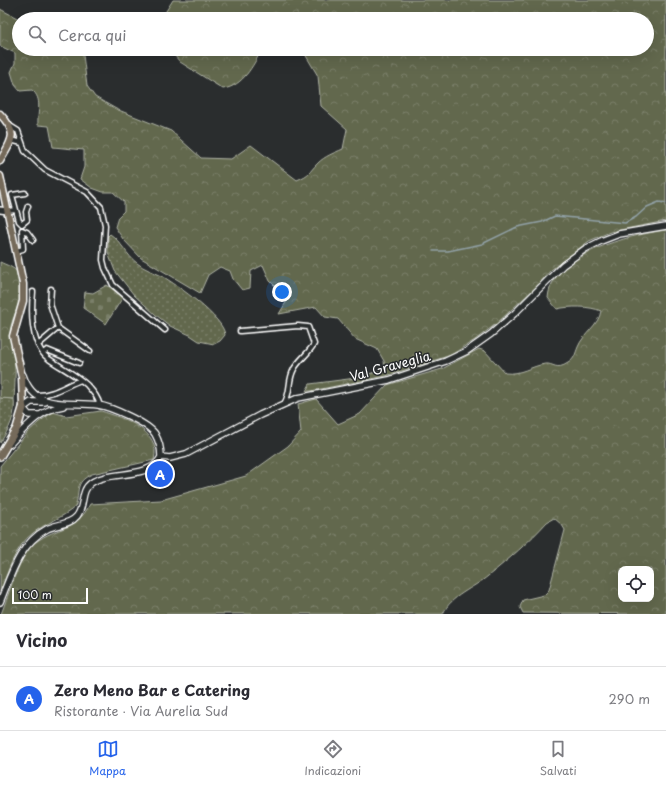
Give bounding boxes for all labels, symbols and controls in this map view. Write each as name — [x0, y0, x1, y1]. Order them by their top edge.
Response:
search box — [12, 12, 654, 56]
icon: search — [26, 23, 48, 45]
text: Cerca qui — [58, 23, 126, 46]
your location — [272, 282, 292, 302]
street label: Val Graveglia — [347, 346, 432, 385]
pin: A — [147, 459, 173, 489]
map controls — [618, 566, 654, 602]
button: locate — [618, 566, 654, 602]
scale bar — [12, 586, 88, 605]
text: 100 m — [18, 586, 52, 603]
text: Vicino — [16, 627, 67, 653]
text: Zero Meno Bar e Catering — [54, 678, 250, 701]
text: A — [24, 689, 34, 708]
text: 290 m — [609, 689, 650, 708]
text: Ristorante · Via Aurelia Sud — [54, 701, 228, 720]
tab: Mappa — [89, 738, 126, 779]
tab: Indicazioni — [304, 738, 361, 779]
tab: Salvati — [540, 738, 577, 779]

